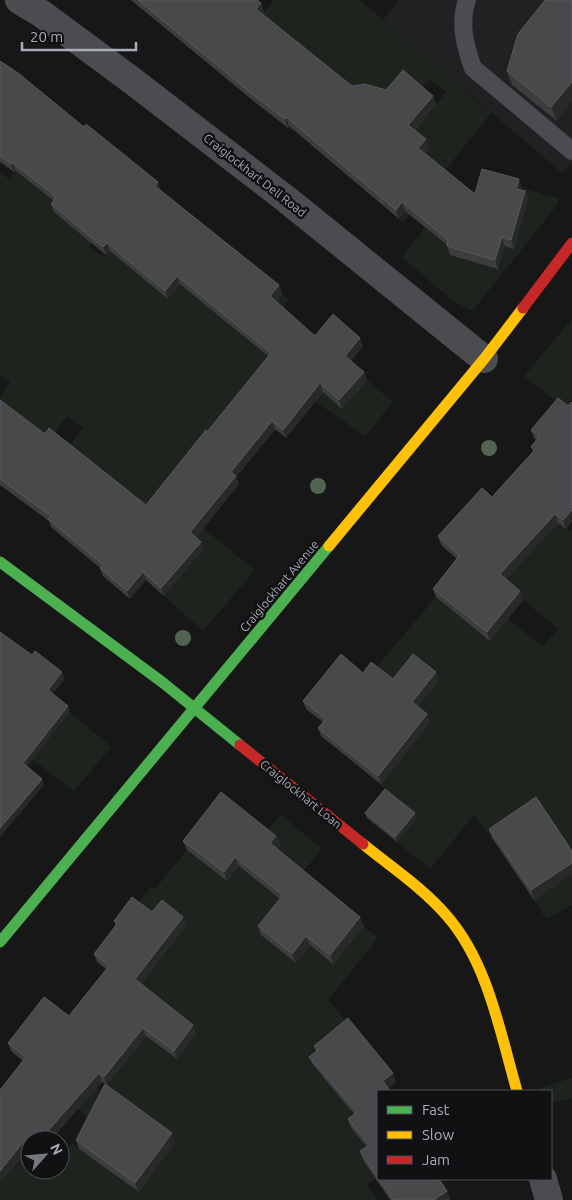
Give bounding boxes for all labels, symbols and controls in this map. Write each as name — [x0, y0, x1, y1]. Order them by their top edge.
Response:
scale bar — [22, 20, 136, 52]
text: 20 m — [30, 28, 63, 45]
street label: Craiglockhart Dell Road — [201, 131, 309, 219]
street label: Craiglockhart Avenue — [237, 538, 321, 634]
street label: Craiglockhart Loan — [258, 757, 344, 831]
legend — [377, 1090, 552, 1180]
text: Fast — [422, 1101, 450, 1118]
text: Slow — [422, 1126, 455, 1143]
north arrow — [20, 1130, 70, 1180]
text: N — [47, 1141, 66, 1157]
text: Jam — [422, 1151, 450, 1168]

